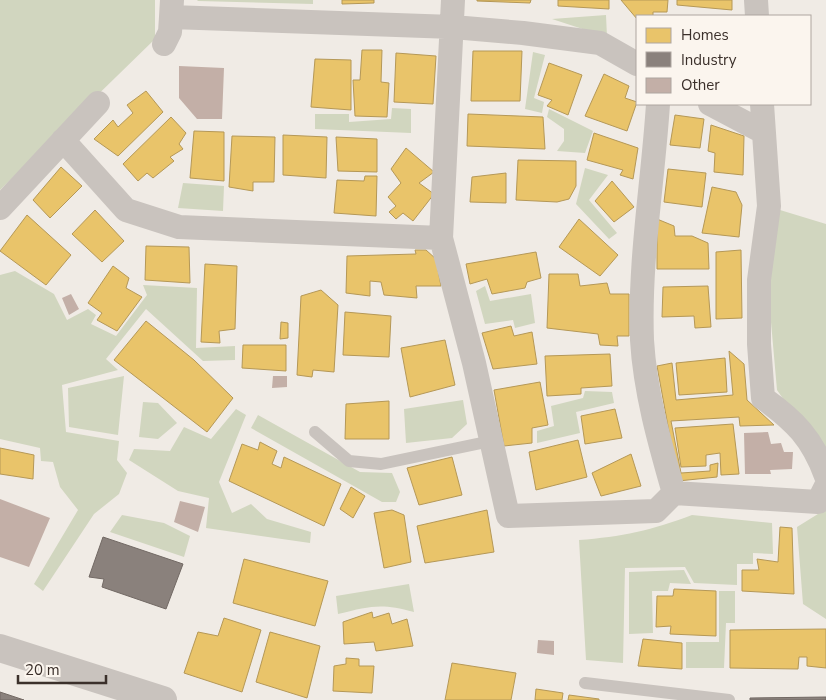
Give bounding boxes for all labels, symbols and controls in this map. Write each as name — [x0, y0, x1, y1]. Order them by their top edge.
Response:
legend — [636, 15, 811, 105]
text: Homes — [681, 25, 729, 45]
text: Industry — [681, 50, 737, 70]
text: Other — [681, 75, 720, 95]
scale bar — [18, 652, 105, 684]
text: 20 m — [25, 660, 60, 680]

